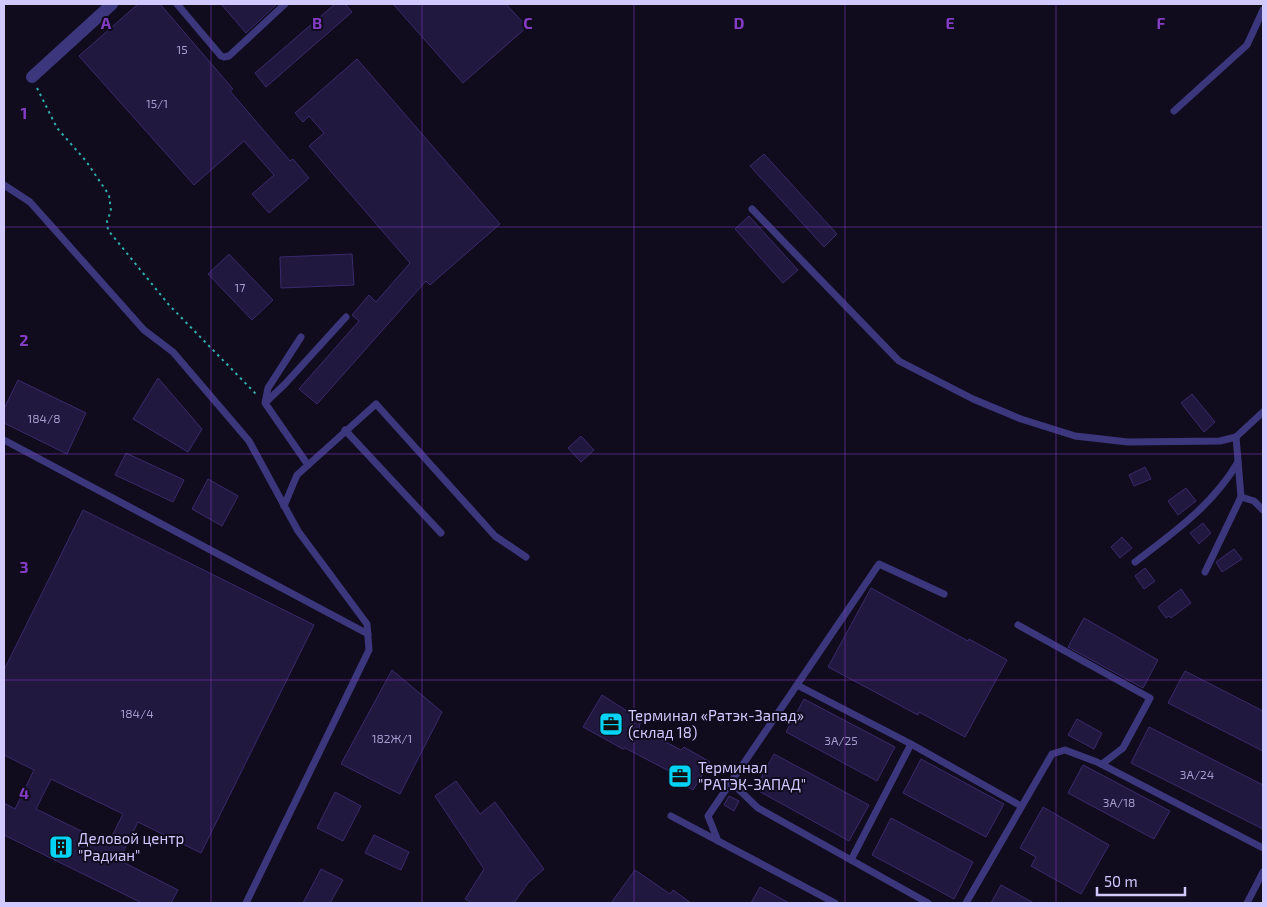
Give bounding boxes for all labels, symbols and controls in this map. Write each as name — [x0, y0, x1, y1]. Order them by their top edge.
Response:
text: A — [101, 13, 112, 32]
text: B — [312, 13, 322, 32]
text: C — [523, 13, 533, 32]
text: D — [734, 13, 745, 32]
text: E — [945, 13, 955, 32]
text: F — [1157, 13, 1166, 32]
house number: 15 — [176, 42, 188, 56]
house number: 15/1 — [146, 96, 168, 110]
text: 1 — [21, 103, 27, 122]
house number: 17 — [235, 280, 245, 294]
text: 2 — [19, 330, 29, 349]
house number: 184/8 — [28, 411, 60, 425]
text: 3 — [19, 557, 29, 576]
house number: 184/4 — [120, 706, 154, 720]
place label: Терминал «Ратэк-Запад» (склад 18) — [628, 706, 804, 741]
office icon: Терминал «Ратэк-Запад» (склад 18) — [598, 711, 624, 737]
house number: 182Ж/1 — [372, 731, 412, 745]
house number: 3А/25 — [824, 733, 858, 747]
place label: Терминал "РАТЭК-ЗАПАД" — [698, 758, 806, 793]
office icon: Терминал "РАТЭК-ЗАПАД" — [667, 763, 693, 789]
house number: 3А/24 — [1180, 767, 1214, 781]
text: 4 — [19, 783, 29, 802]
house number: 3А/18 — [1103, 795, 1135, 809]
place label: Деловой центр "Радиан" — [78, 829, 184, 864]
building icon: Деловой центр "Радиан" — [48, 834, 74, 860]
scale bar — [1097, 864, 1184, 896]
text: 50 m — [1104, 872, 1138, 890]

